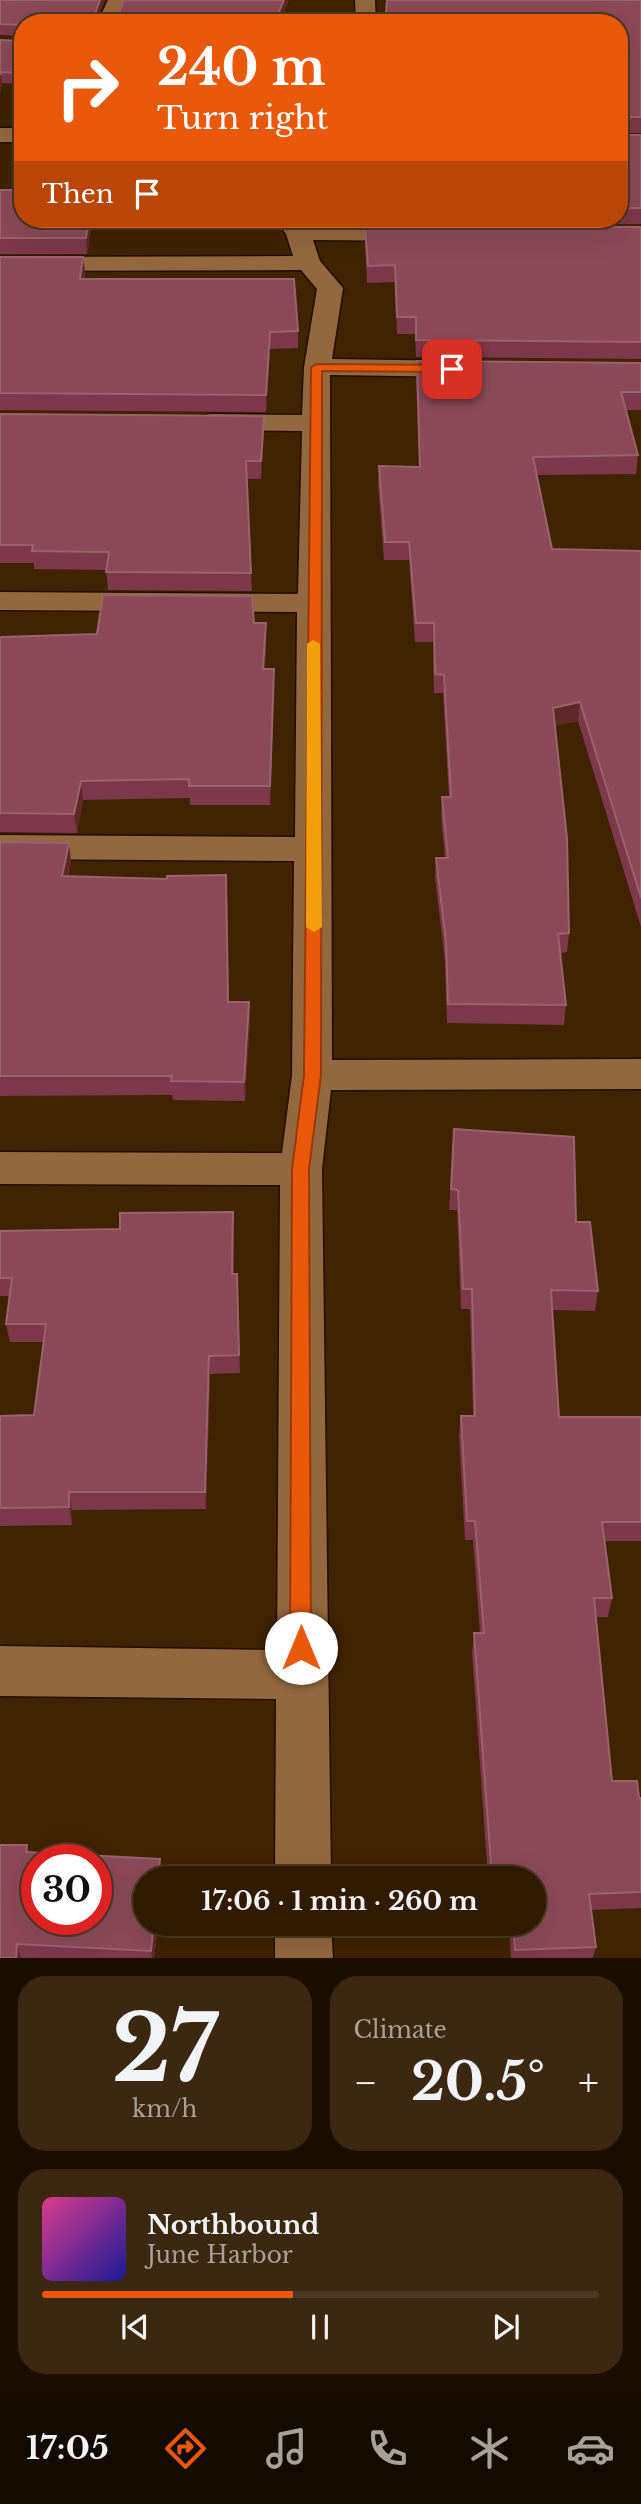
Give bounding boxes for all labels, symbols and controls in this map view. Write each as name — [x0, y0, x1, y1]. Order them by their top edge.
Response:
text: 240 m — [157, 37, 326, 98]
icon: right — [42, 42, 133, 133]
text: Turn right — [157, 98, 328, 138]
icon: arrive — [128, 175, 166, 213]
text: Then — [42, 178, 114, 210]
pin — [422, 339, 482, 399]
icon: arrive — [433, 350, 471, 388]
position arrow — [264, 1611, 338, 1685]
speed limit sign: 30 — [21, 1844, 112, 1935]
text: 17:06 · 1 min · 260 m — [201, 1885, 478, 1917]
text: 27 — [112, 1993, 218, 2106]
text: Climate — [354, 2016, 447, 2044]
text: 20.5° — [411, 2050, 545, 2114]
text: − — [354, 2059, 378, 2106]
text: + — [578, 2059, 599, 2106]
text: km/h — [132, 2095, 197, 2123]
text: Northbound — [147, 2209, 319, 2241]
text: June Harbor — [147, 2241, 293, 2269]
icon: previous — [116, 2308, 154, 2346]
icon: pause — [301, 2308, 339, 2346]
icon: next — [487, 2308, 525, 2346]
icon: directions — [161, 2424, 210, 2473]
icon: music — [262, 2424, 311, 2473]
icon: phone — [363, 2424, 412, 2473]
icon: climate — [465, 2424, 514, 2473]
icon: car — [566, 2424, 615, 2473]
text: 17:05 — [26, 2428, 109, 2468]

